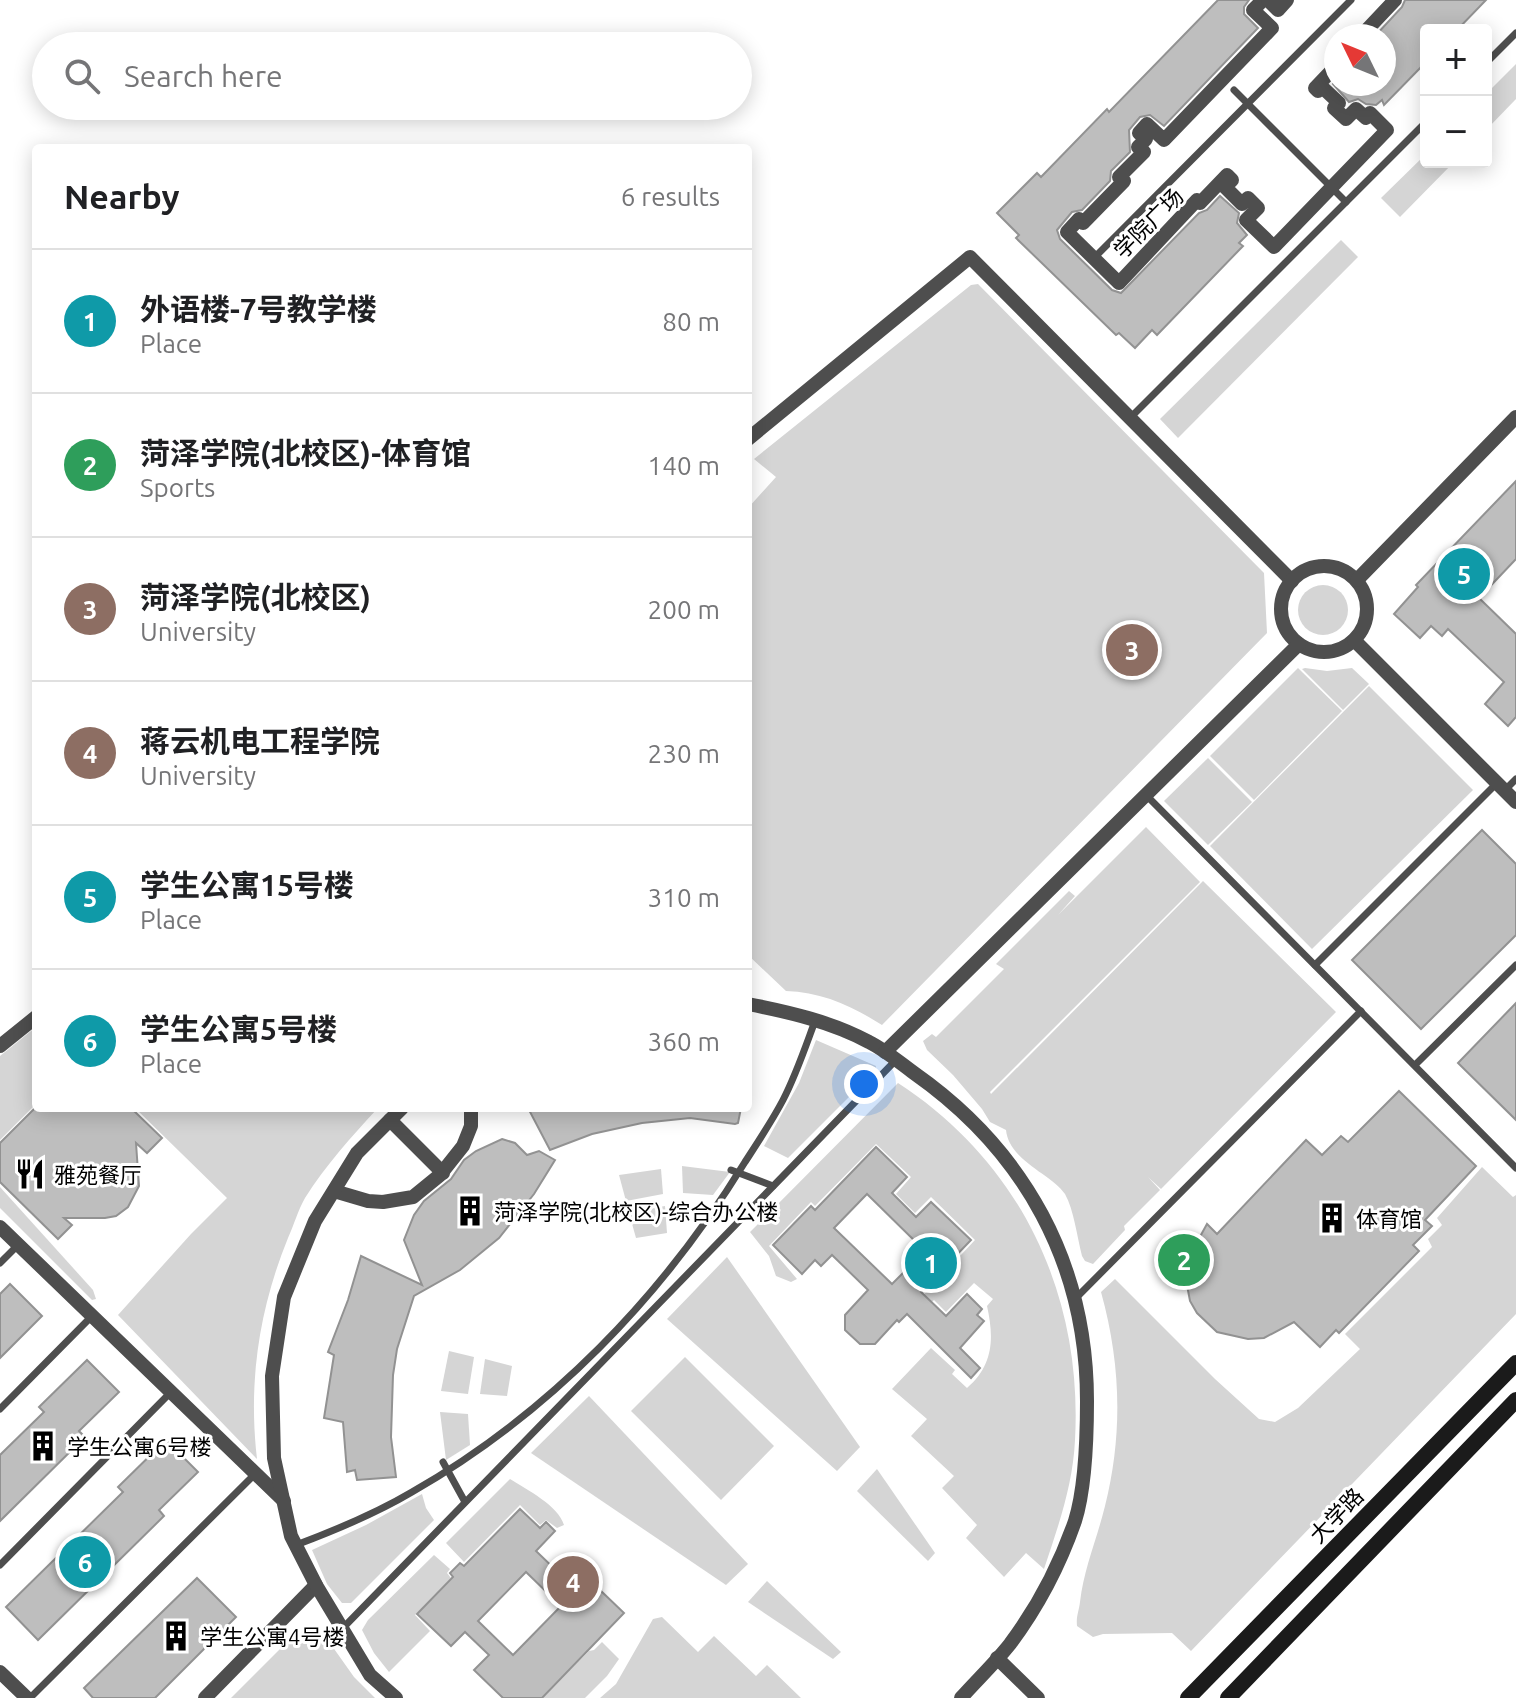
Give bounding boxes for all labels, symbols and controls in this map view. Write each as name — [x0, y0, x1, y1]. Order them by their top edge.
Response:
north arrow — [1324, 24, 1396, 96]
map controls — [1420, 24, 1492, 168]
button: + — [1420, 24, 1492, 96]
search box — [32, 32, 752, 120]
icon: search — [60, 54, 104, 98]
text: Search here — [124, 59, 283, 93]
button: − — [1420, 96, 1492, 168]
text: Nearby — [64, 177, 179, 215]
text: 6 results — [621, 182, 720, 211]
street label: 学院广场 — [1108, 183, 1188, 263]
text: 外语楼-7号教学楼 — [140, 292, 377, 326]
text: 1 — [83, 307, 97, 336]
text: 80 m — [662, 307, 720, 336]
text: Place — [140, 329, 202, 358]
text: 菏泽学院(北校区)-体育馆 — [140, 436, 471, 470]
text: 2 — [83, 451, 97, 480]
text: 140 m — [648, 451, 720, 480]
text: Sports — [140, 473, 215, 502]
pin: 5 — [1438, 544, 1490, 604]
text: 菏泽学院(北校区) — [140, 580, 371, 614]
text: 3 — [83, 595, 97, 624]
text: 200 m — [648, 595, 720, 624]
text: University — [140, 617, 256, 646]
pin: 3 — [1106, 620, 1158, 680]
text: 蒋云机电工程学院 — [140, 724, 380, 758]
text: 4 — [83, 739, 97, 768]
text: 230 m — [648, 739, 720, 768]
text: University — [140, 761, 256, 790]
text: 学生公寓15号楼 — [140, 868, 354, 902]
text: 5 — [83, 883, 97, 912]
text: 310 m — [648, 883, 720, 912]
text: Place — [140, 905, 202, 934]
text: 学生公寓5号楼 — [140, 1012, 337, 1046]
text: 6 — [83, 1027, 97, 1056]
text: 360 m — [648, 1027, 720, 1056]
text: Place — [140, 1049, 202, 1078]
your location — [844, 1064, 884, 1104]
restaurant icon: 雅苑餐厅 — [13, 1157, 47, 1191]
place label: 雅苑餐厅 — [54, 1162, 142, 1187]
building icon: 菏泽学院(北校区)-综合办公楼 — [453, 1194, 487, 1228]
place label: 菏泽学院(北校区)-综合办公楼 — [494, 1199, 778, 1225]
building icon: 体育馆 — [1315, 1201, 1349, 1235]
place label: 体育馆 — [1356, 1206, 1422, 1231]
pin: 2 — [1158, 1230, 1210, 1290]
pin: 1 — [905, 1233, 957, 1293]
building icon: 学生公寓6号楼 — [26, 1429, 60, 1463]
place label: 学生公寓6号楼 — [67, 1434, 211, 1459]
street label: 大学路 — [1304, 1483, 1368, 1547]
pin: 6 — [59, 1532, 111, 1592]
pin: 4 — [547, 1552, 599, 1612]
building icon: 学生公寓4号楼 — [159, 1619, 193, 1653]
place label: 学生公寓4号楼 — [200, 1624, 344, 1649]

